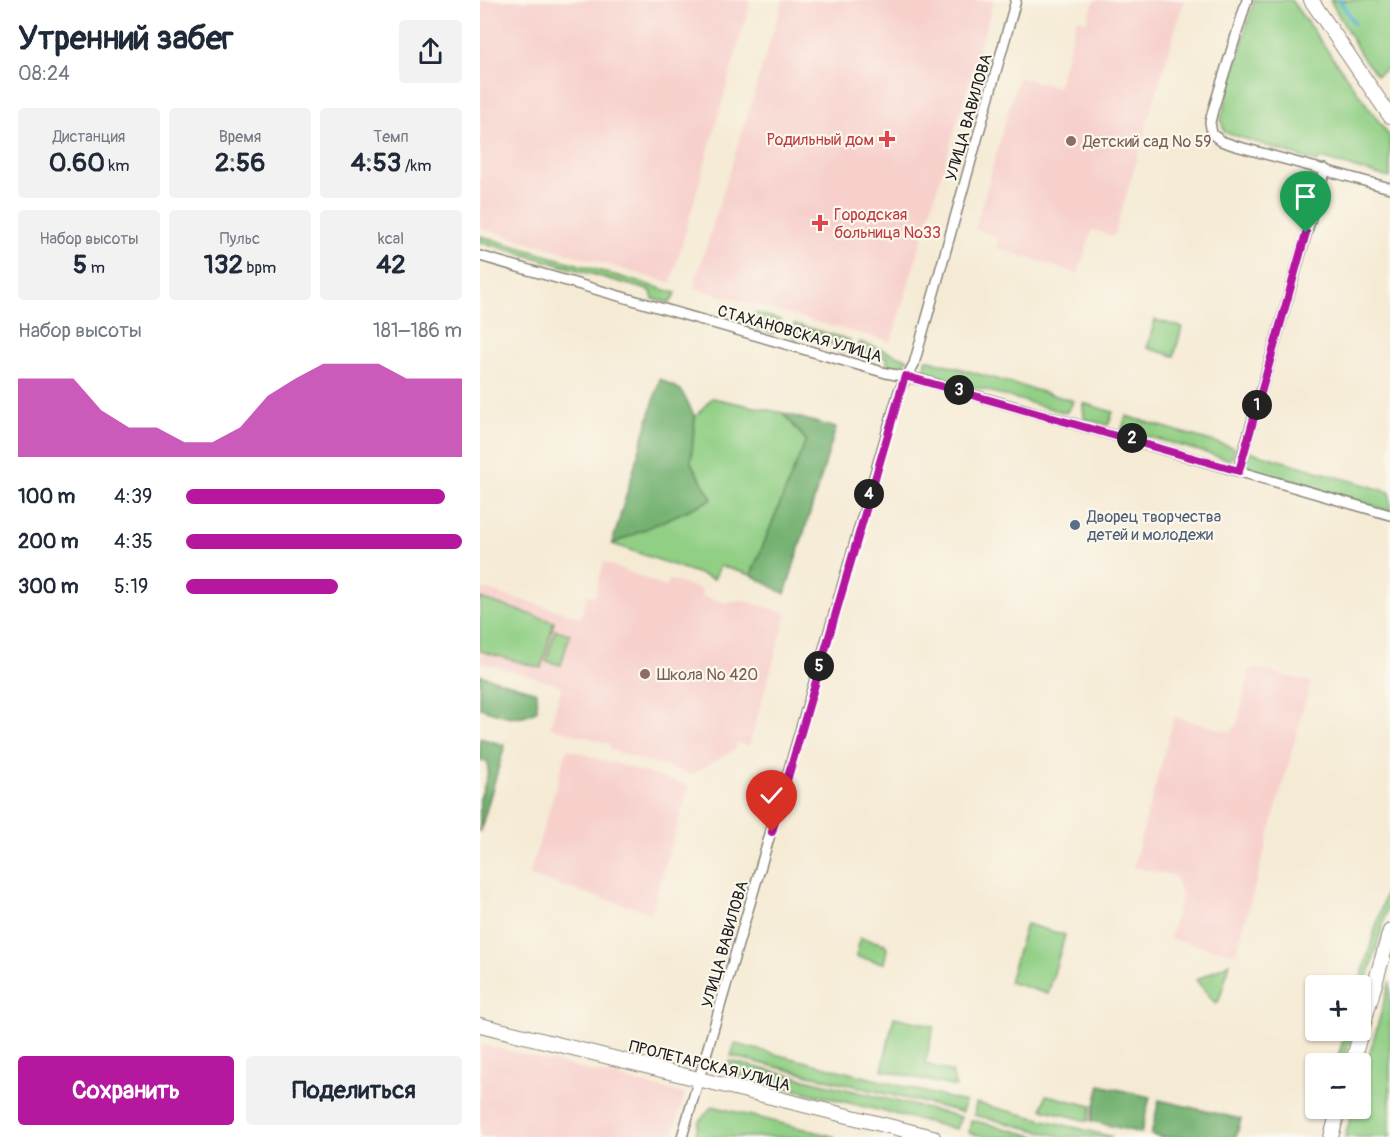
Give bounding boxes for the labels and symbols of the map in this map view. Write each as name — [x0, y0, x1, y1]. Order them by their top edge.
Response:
street label: УЛИЦА ВАВИЛОВА — [941, 51, 997, 183]
place label: Родильный дом — [767, 130, 874, 150]
marker: Родильный дом — [878, 130, 896, 148]
place label: Детский сад № 59 — [1082, 132, 1212, 152]
marker: Детский сад № 59 — [1064, 134, 1078, 148]
pin — [1280, 171, 1331, 233]
place label: Городская больница №33 — [834, 205, 941, 243]
marker: Городская больница №33 — [811, 214, 829, 232]
street label: СТАХАНОВСКАЯ УЛИЦА — [715, 301, 884, 367]
pin: 3 — [944, 375, 974, 405]
pin: 1 — [1242, 390, 1272, 420]
pin: 2 — [1117, 423, 1147, 453]
pin: 4 — [854, 479, 884, 509]
place label: Дворец творчества детей и молодежи — [1086, 507, 1221, 545]
marker: Дворец творчества детей и молодежи — [1068, 518, 1082, 532]
pin: 5 — [804, 651, 834, 681]
place label: Школа № 420 — [657, 665, 758, 685]
marker: Школа № 420 — [638, 667, 652, 681]
pin — [746, 770, 797, 832]
street label: УЛИЦА ВАВИЛОВА — [697, 878, 753, 1010]
street label: ПРОЛЕТАРСКАЯ УЛИЦА — [627, 1036, 793, 1096]

